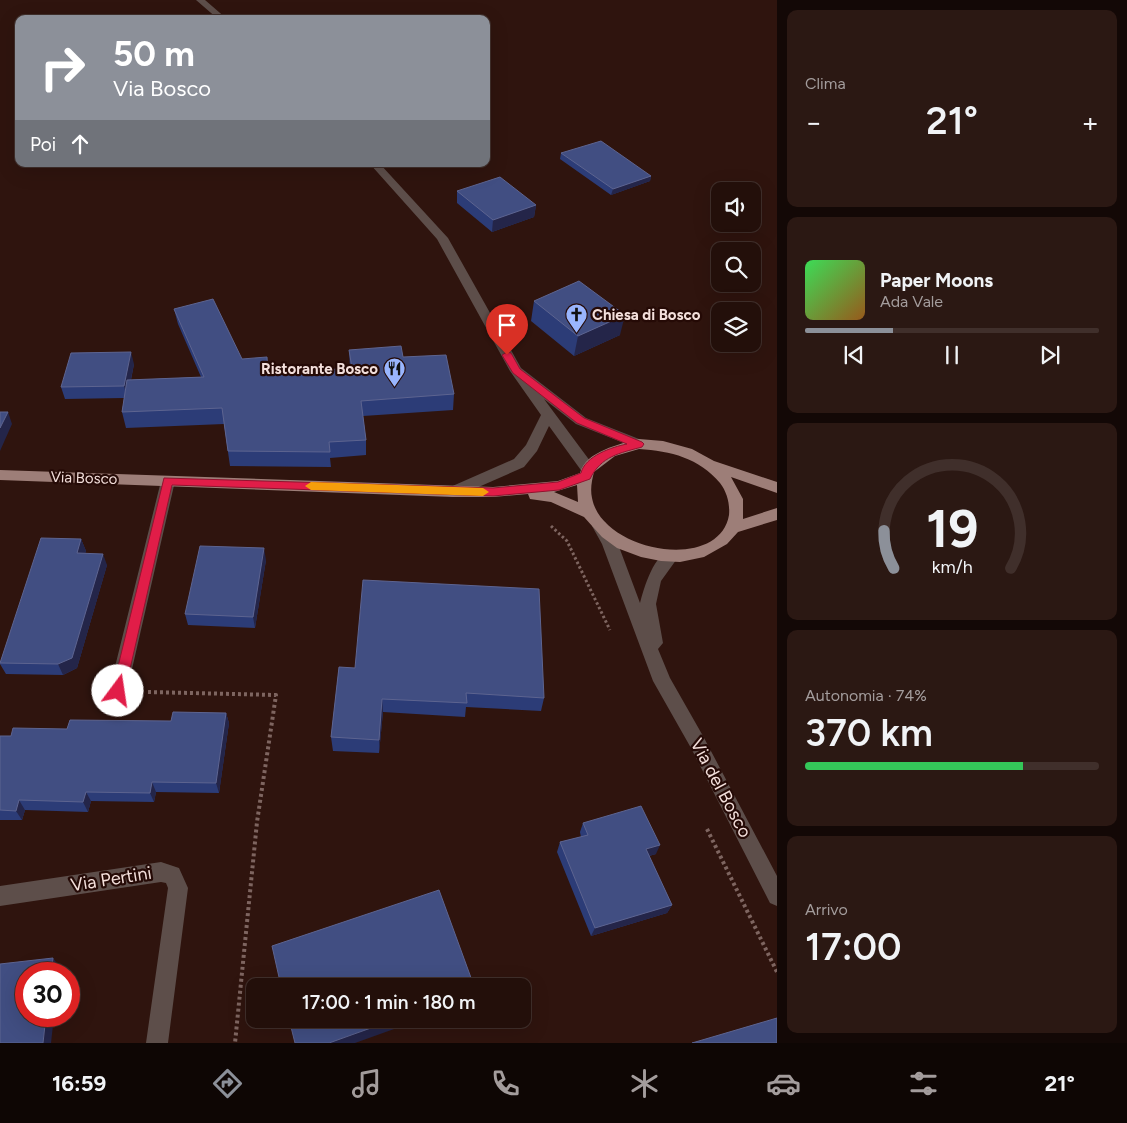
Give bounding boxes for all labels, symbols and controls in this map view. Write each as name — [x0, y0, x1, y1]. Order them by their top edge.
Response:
text: 50 m — [113, 33, 195, 75]
icon: right — [30, 35, 95, 100]
text: Clima — [805, 74, 846, 93]
text: Via Bosco — [113, 75, 211, 102]
text: 21° — [926, 98, 978, 144]
text: − — [805, 105, 822, 139]
text: + — [1082, 105, 1099, 139]
icon: ahead — [66, 130, 94, 158]
text: Poi — [30, 133, 56, 156]
map controls — [711, 182, 761, 352]
button: sound — [711, 182, 761, 232]
button: search — [711, 242, 761, 292]
text: Paper Moons — [880, 269, 993, 292]
text: Ada Vale — [880, 292, 943, 311]
button: layers — [711, 302, 761, 352]
church icon: Chiesa di Bosco — [564, 303, 588, 334]
pin — [486, 304, 528, 355]
place label: Chiesa di Bosco — [592, 306, 701, 324]
icon: arrive — [493, 311, 521, 339]
icon: previous — [840, 341, 868, 369]
icon: pause — [938, 341, 966, 369]
icon: next — [1036, 341, 1064, 369]
restaurant icon: Ristorante Bosco — [382, 357, 406, 388]
place label: Ristorante Bosco — [261, 360, 378, 378]
street label: Via Bosco — [50, 468, 118, 488]
text: 19 — [926, 498, 978, 560]
text: km/h — [932, 556, 972, 577]
position arrow — [91, 664, 143, 716]
text: Autonomia · 74% — [805, 686, 927, 705]
text: 370 km — [805, 710, 933, 756]
street label: Via del Bosco — [686, 735, 756, 841]
street label: Via Pertini — [69, 862, 153, 896]
text: Arrivo — [805, 900, 848, 919]
text: 17:00 — [805, 924, 901, 970]
speed limit sign: 30 — [15, 962, 80, 1027]
text: 17:00 · 1 min · 180 m — [302, 991, 475, 1014]
icon: directions — [210, 1066, 245, 1101]
icon: music — [349, 1066, 384, 1101]
icon: phone — [488, 1066, 523, 1101]
icon: climate — [627, 1066, 662, 1101]
icon: car — [766, 1066, 801, 1101]
icon: filters — [906, 1066, 941, 1101]
text: 16:59 — [52, 1070, 106, 1097]
text: 21° — [1045, 1070, 1075, 1097]

